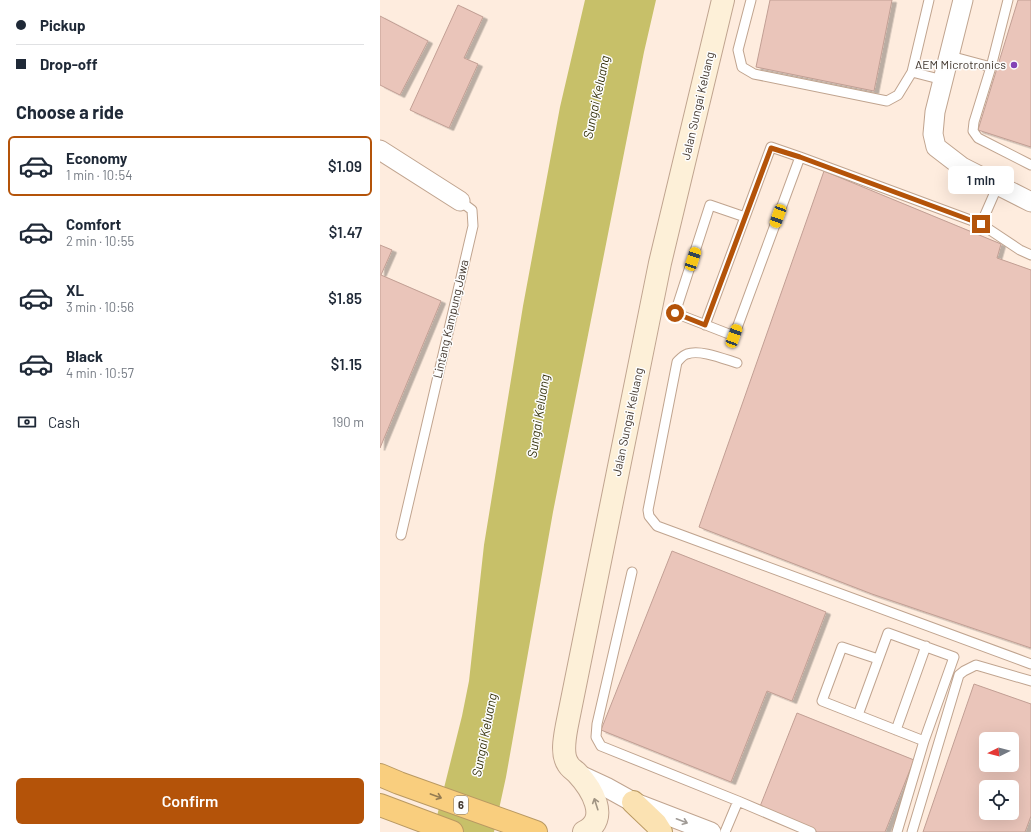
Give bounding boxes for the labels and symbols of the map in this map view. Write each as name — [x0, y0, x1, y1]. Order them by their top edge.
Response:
street label: Jalan Sungai Keluang — [678, 50, 716, 161]
water label: Sungai Keluang — [579, 54, 613, 140]
place label: AEM Microtronics — [915, 57, 1006, 71]
marker: AEM Microtronics — [1009, 60, 1019, 70]
callout: 1 min — [948, 166, 1014, 194]
car — [768, 203, 788, 229]
route end — [972, 215, 990, 233]
car — [684, 246, 702, 272]
street label: Lintang Kampung Jawa — [430, 258, 471, 380]
route start — [666, 304, 684, 322]
car — [724, 323, 744, 349]
street label: Jalan Sungai Keluang — [609, 366, 645, 477]
water label: Sungai Keluang — [523, 373, 553, 459]
water label: Sungai Keluang — [468, 692, 500, 778]
north arrow — [979, 732, 1019, 772]
one-way arrow — [429, 793, 441, 801]
road number: 6 — [454, 796, 468, 814]
one-way arrow — [592, 797, 599, 810]
one-way arrow — [676, 817, 688, 825]

